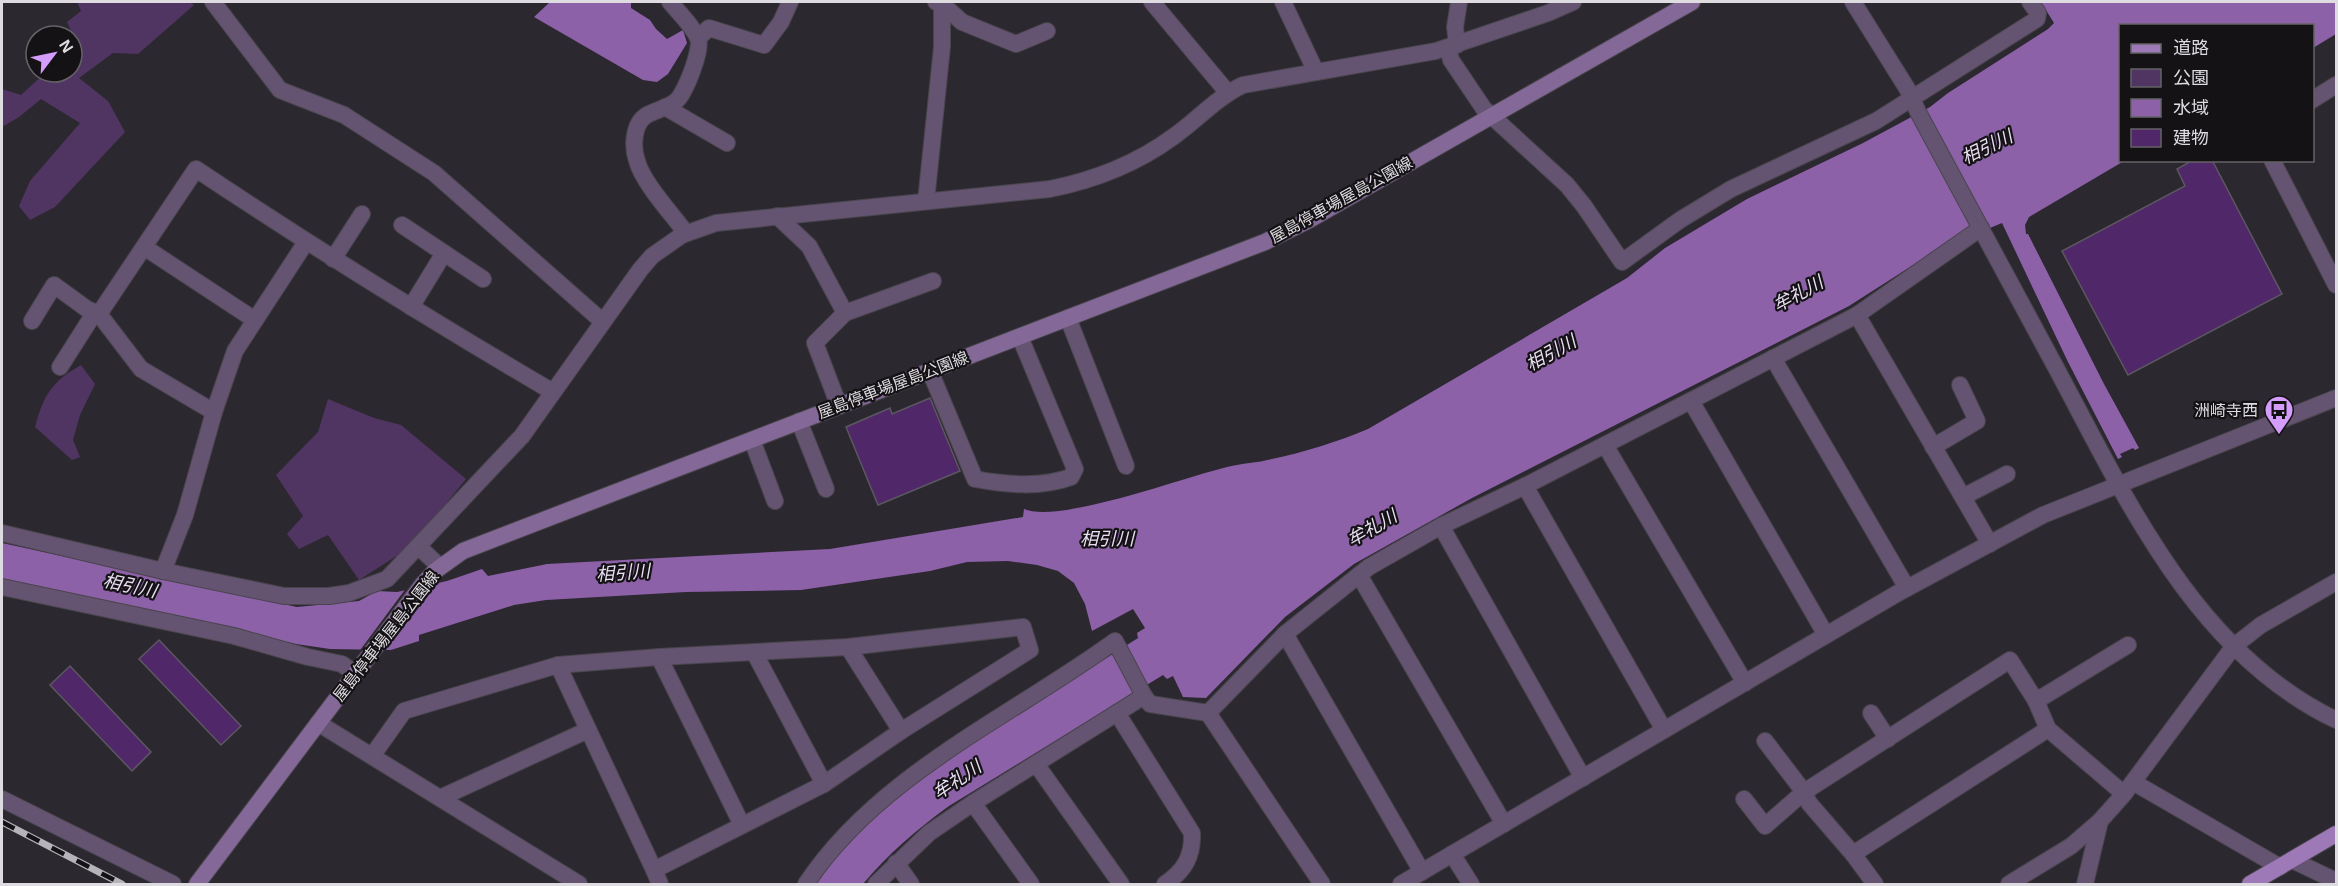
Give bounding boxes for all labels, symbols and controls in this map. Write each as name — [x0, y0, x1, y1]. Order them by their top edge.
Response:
north arrow — [24, 24, 84, 84]
legend — [2119, 24, 2314, 162]
text: N — [56, 37, 77, 56]
text: 道路 — [2173, 38, 2209, 58]
text: 公園 — [2173, 68, 2209, 88]
text: 水域 — [2173, 98, 2209, 118]
water label: 相引川 — [1958, 125, 2017, 168]
text: 建物 — [2173, 128, 2209, 148]
street label: 屋島停車場屋島公園線 — [1267, 154, 1415, 246]
water label: 牟礼川 — [1770, 271, 1828, 316]
water label: 相引川 — [1523, 330, 1581, 375]
street label: 屋島停車場屋島公園線 — [815, 348, 971, 422]
bus stop icon: 洲崎寺西 — [2263, 394, 2295, 436]
place label: 洲崎寺西 — [2194, 402, 2258, 419]
water label: 牟礼川 — [1344, 505, 1402, 550]
water label: 相引川 — [1080, 529, 1136, 549]
water label: 相引川 — [595, 561, 653, 585]
street label: 屋島停車場屋島公園線 — [330, 568, 442, 704]
water label: 相引川 — [102, 571, 160, 602]
water label: 牟礼川 — [929, 755, 987, 803]

